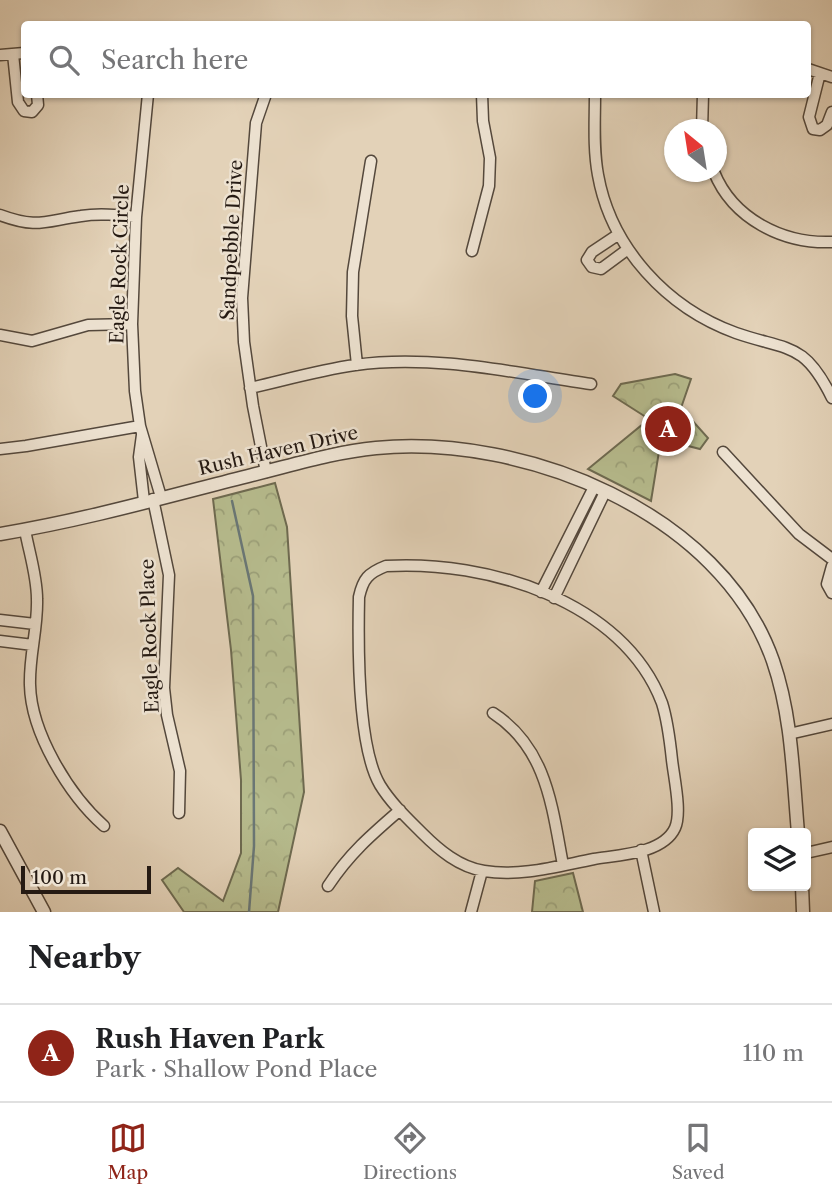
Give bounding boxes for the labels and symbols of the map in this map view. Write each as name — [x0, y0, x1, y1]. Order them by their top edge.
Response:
north arrow — [664, 119, 727, 182]
street label: Sandpebble Drive — [216, 159, 247, 321]
street label: Eagle Rock Circle — [105, 184, 134, 344]
your location — [518, 379, 552, 413]
pin: A — [645, 403, 691, 455]
street label: Rush Haven Drive — [196, 421, 360, 480]
street label: Eagle Rock Place — [135, 558, 164, 714]
scale bar — [21, 863, 150, 895]

